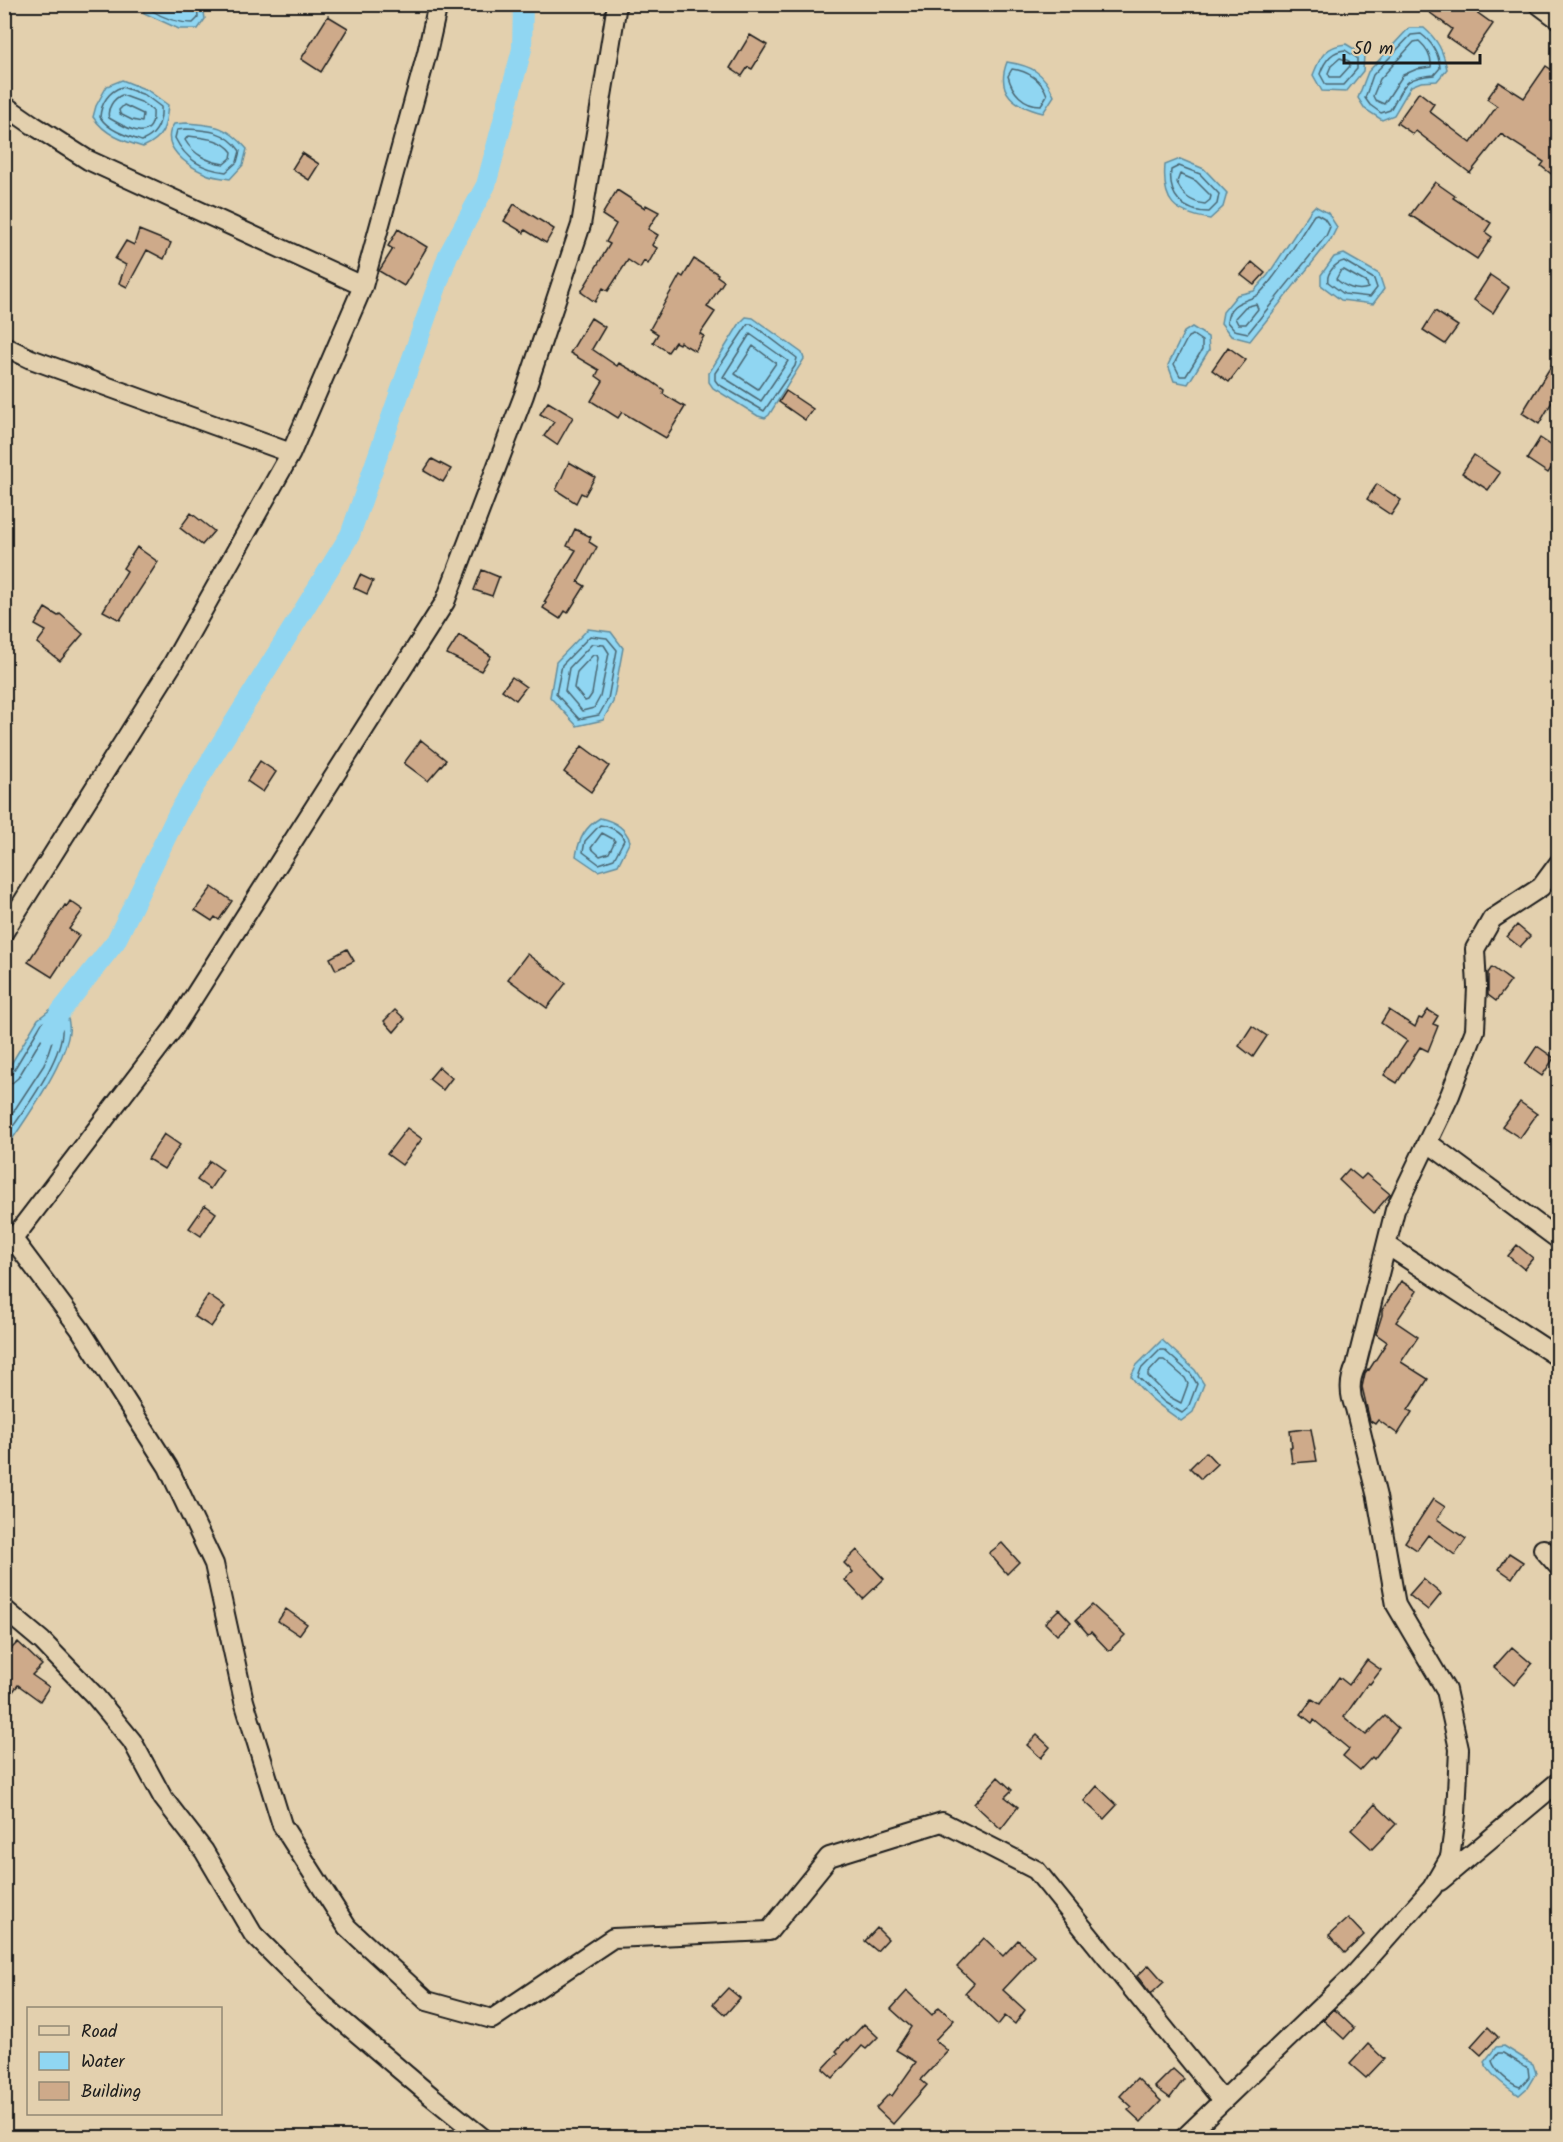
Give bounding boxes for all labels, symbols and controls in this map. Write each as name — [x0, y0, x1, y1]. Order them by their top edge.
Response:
scale bar — [1344, 27, 1480, 65]
text: 50 m — [1353, 35, 1393, 64]
legend — [27, 2007, 222, 2115]
text: Road — [81, 2018, 118, 2047]
text: Water — [81, 2048, 126, 2077]
text: Building — [81, 2078, 141, 2107]

